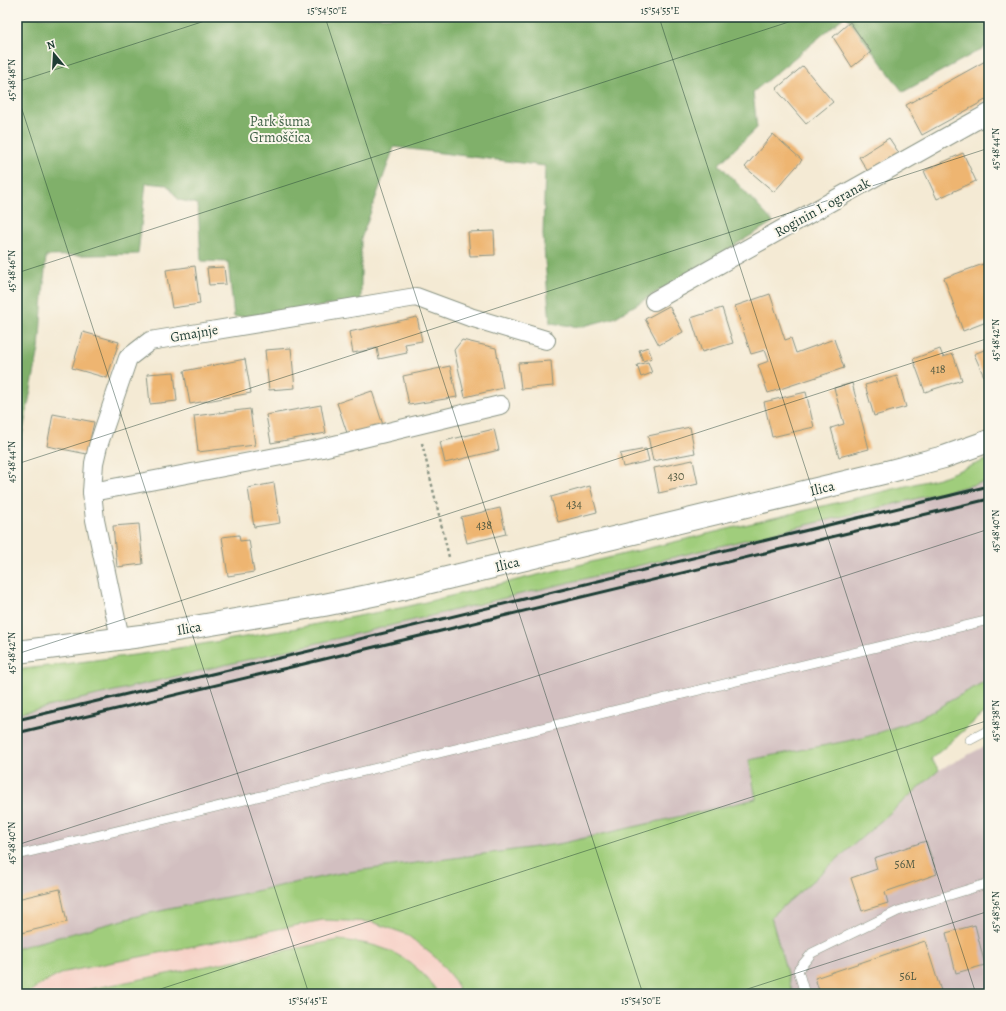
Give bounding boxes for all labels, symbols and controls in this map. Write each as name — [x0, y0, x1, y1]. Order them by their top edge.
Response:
text: 15°54'50"E — [307, 4, 347, 17]
text: 15°54'55"E — [641, 4, 679, 17]
north arrow — [34, 34, 74, 74]
text: N — [45, 37, 57, 53]
text: 45°48'48"N — [5, 59, 18, 101]
park label: Park šuma Grmoščica — [250, 112, 311, 147]
text: 45°48'44"N — [989, 128, 1002, 170]
street label: Roginin I. ogranak — [771, 173, 873, 242]
text: 45°48'46"N — [5, 250, 18, 292]
text: 45°48'42"N — [989, 319, 1002, 361]
street label: Gmajnje — [169, 320, 219, 347]
house number: 418 — [930, 361, 946, 377]
text: 45°48'44"N — [5, 441, 18, 483]
house number: 430 — [668, 468, 684, 484]
street label: Ilica — [808, 476, 837, 501]
house number: 434 — [566, 496, 582, 512]
text: 45°48'40"N — [989, 509, 1002, 553]
house number: 438 — [476, 517, 492, 533]
street label: Ilica — [493, 552, 522, 577]
street label: Ilica — [175, 617, 203, 640]
text: 45°48'42"N — [5, 632, 18, 674]
text: 45°48'38"N — [989, 700, 1002, 742]
text: 45°48'40"N — [5, 821, 18, 865]
house number: 56M — [895, 856, 915, 872]
text: 45°48'36"N — [989, 891, 1002, 933]
house number: 56L — [900, 968, 917, 984]
text: 15°54'45"E — [288, 994, 328, 1007]
text: 15°54'50"E — [621, 994, 661, 1007]

